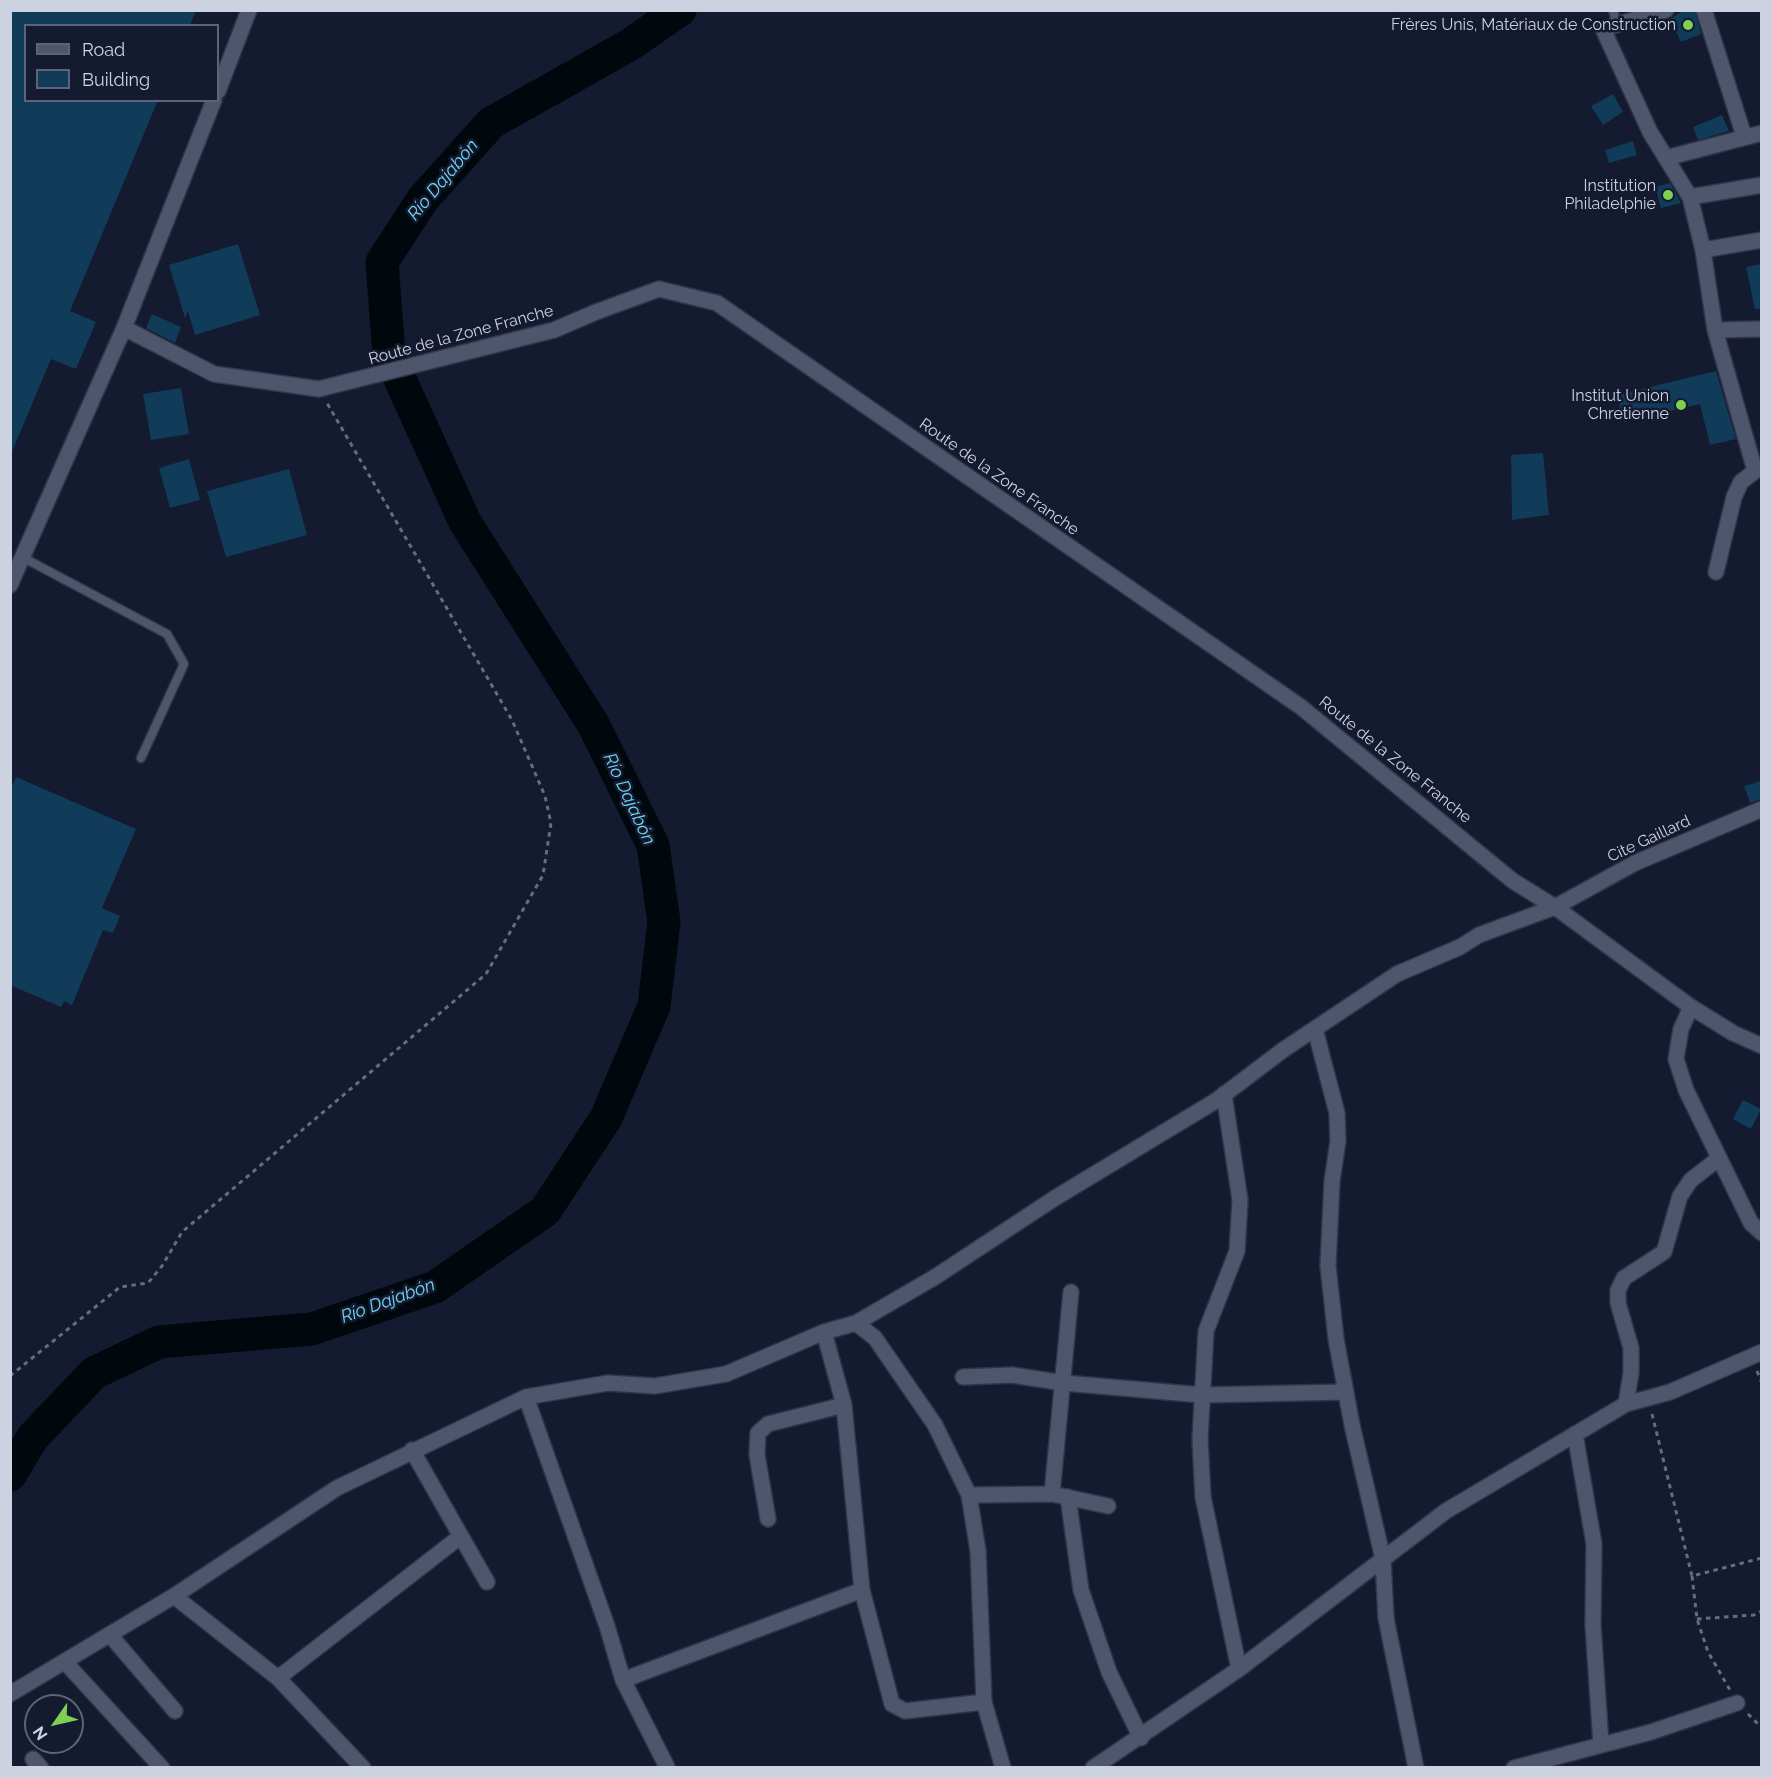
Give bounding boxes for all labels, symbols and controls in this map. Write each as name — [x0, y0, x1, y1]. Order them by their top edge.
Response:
place label: Frères Unis, Matériaux de Construction — [1391, 15, 1676, 35]
marker: Frères Unis, Matériaux de Construction — [1681, 18, 1695, 32]
legend — [24, 24, 219, 102]
text: Road — [82, 39, 125, 60]
text: Building — [82, 69, 150, 90]
water label: Río Dajabón — [403, 135, 483, 225]
place label: Institution Philadelphie — [1564, 176, 1656, 214]
marker: Institution Philadelphie — [1661, 188, 1675, 202]
street label: Route de la Zone Franche — [366, 301, 556, 369]
place label: Institut Union Chretienne — [1571, 386, 1669, 424]
marker: Institut Union Chretienne — [1674, 398, 1688, 412]
street label: Route de la Zone Franche — [915, 414, 1083, 540]
street label: Route de la Zone Franche — [1315, 693, 1475, 827]
water label: Río Dajabón — [598, 750, 660, 848]
street label: Cite Gaillard — [1604, 811, 1694, 867]
water label: Río Dajabón — [338, 1274, 438, 1328]
north arrow — [24, 1694, 84, 1754]
text: N — [29, 1723, 52, 1744]

